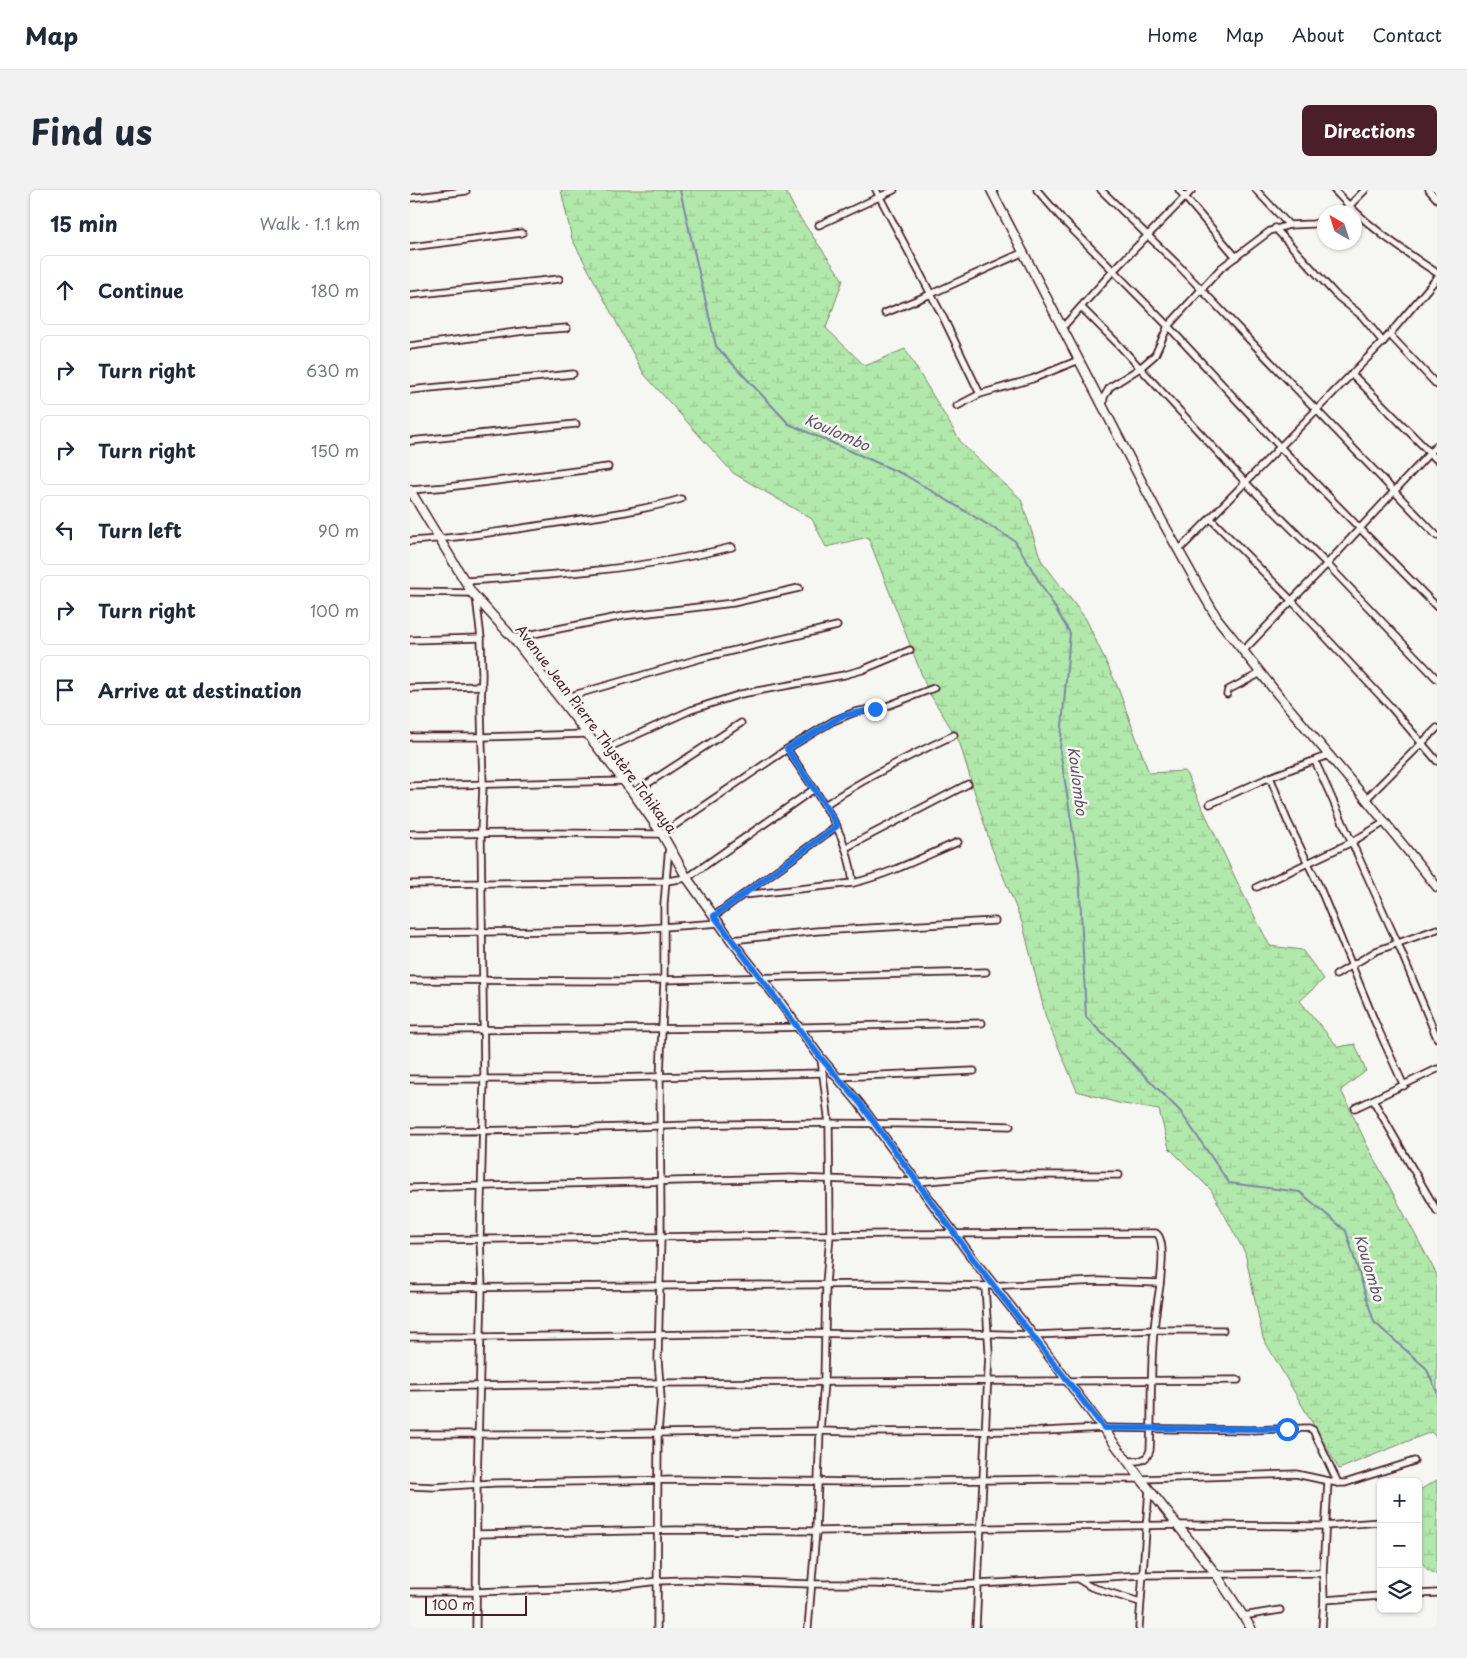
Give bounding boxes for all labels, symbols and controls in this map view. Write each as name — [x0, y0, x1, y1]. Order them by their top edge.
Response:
text: Map — [25, 17, 78, 53]
text: Home — [1147, 21, 1197, 48]
text: Map — [1225, 21, 1264, 48]
text: About — [1292, 21, 1344, 48]
text: Contact — [1372, 21, 1442, 48]
text: Find us — [30, 104, 152, 157]
button: Directions — [1302, 105, 1437, 156]
north arrow — [1317, 205, 1362, 250]
text: 15 min — [50, 207, 118, 239]
text: Walk · 1.1 km — [260, 211, 360, 235]
icon: ahead — [51, 276, 79, 304]
text: Continue — [98, 276, 184, 304]
text: 180 m — [311, 278, 359, 302]
icon: right — [51, 356, 79, 384]
text: Turn right — [98, 356, 196, 384]
text: 630 m — [306, 358, 359, 382]
water label: Koulombo — [801, 407, 874, 456]
icon: right — [51, 436, 79, 464]
text: Turn right — [98, 436, 196, 464]
text: 150 m — [311, 438, 359, 462]
icon: left — [51, 516, 79, 544]
text: Turn left — [98, 516, 182, 544]
text: 90 m — [318, 518, 359, 542]
icon: right — [51, 596, 79, 624]
text: Turn right — [98, 596, 196, 624]
text: 100 m — [310, 598, 359, 622]
street label: Avenue Jean Pierre Thystère Tchikaya — [511, 620, 682, 838]
icon: arrive — [51, 676, 79, 704]
text: Arrive at destination — [98, 676, 302, 704]
route end — [864, 698, 887, 721]
water label: Koulombo — [1063, 745, 1094, 817]
water label: Koulombo — [1349, 1231, 1392, 1304]
route start — [1276, 1418, 1299, 1441]
map controls — [1377, 1478, 1422, 1613]
button: + — [1377, 1478, 1422, 1523]
button: − — [1377, 1523, 1422, 1568]
button: layers — [1377, 1568, 1422, 1613]
scale bar — [425, 1593, 528, 1616]
text: 100 m — [432, 1594, 475, 1615]

